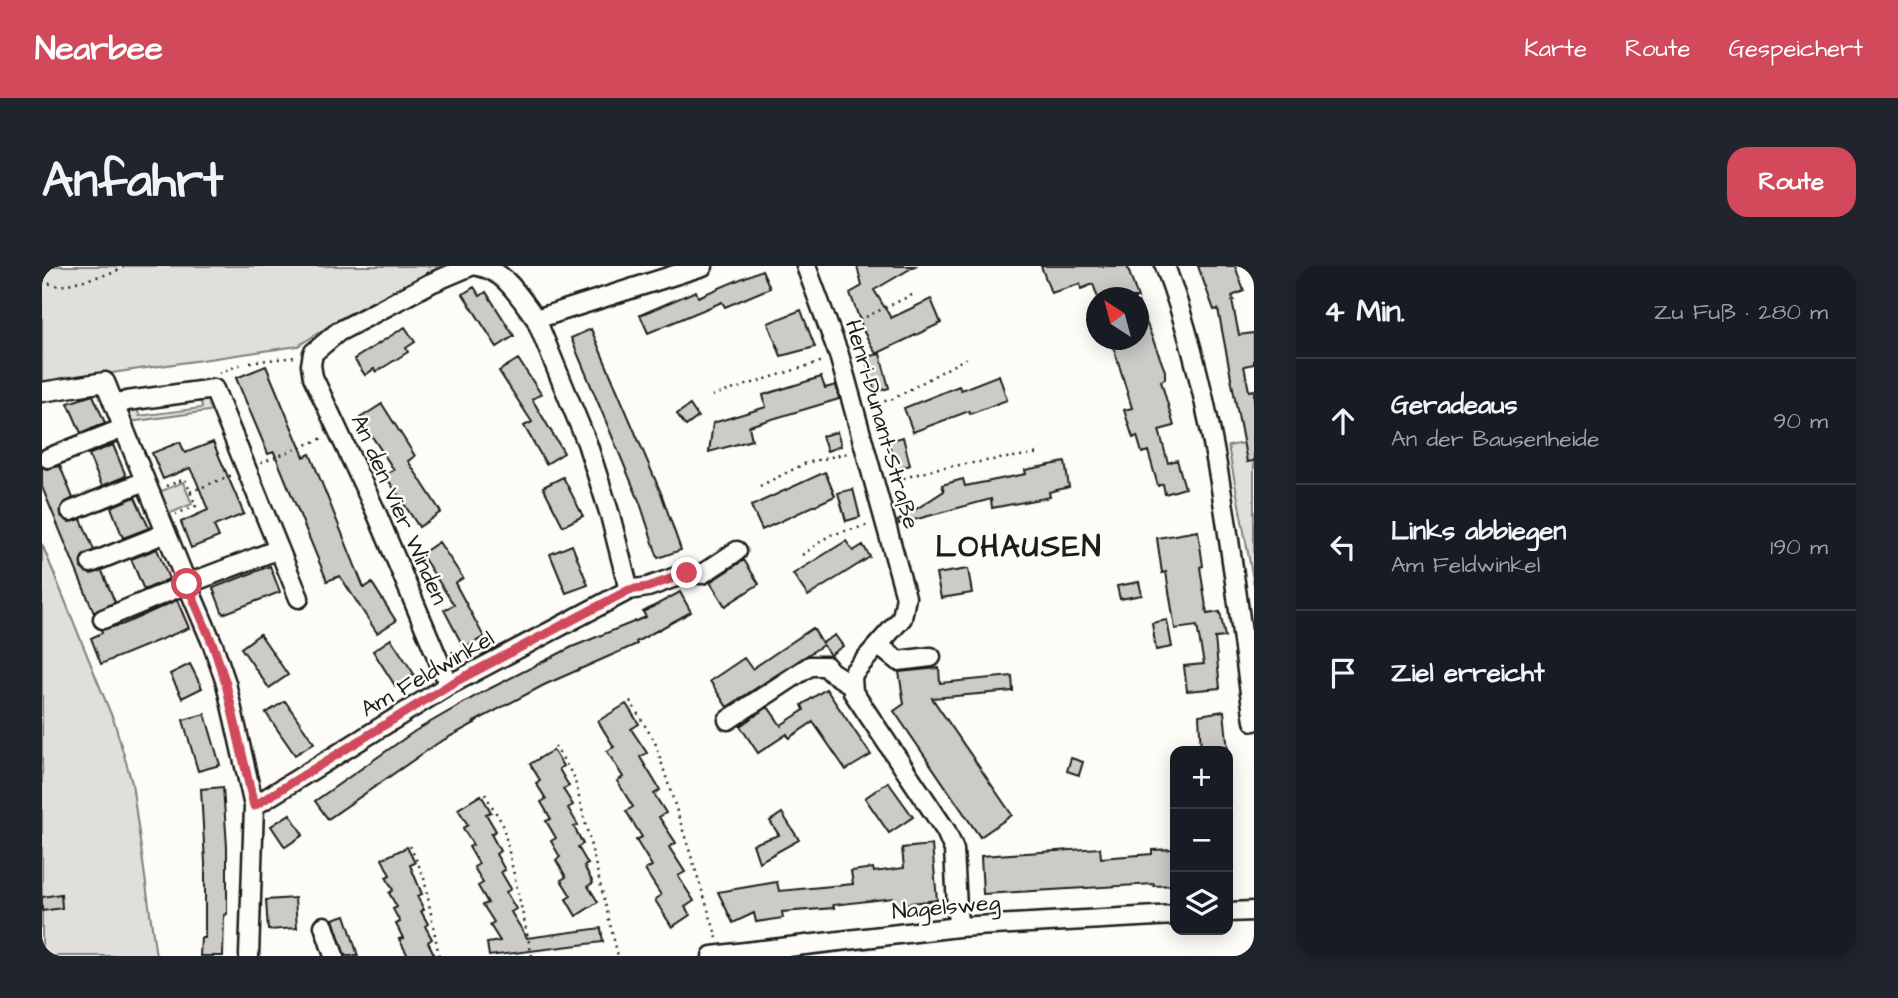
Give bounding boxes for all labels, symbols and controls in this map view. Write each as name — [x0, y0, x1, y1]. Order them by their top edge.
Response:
text: Nearbee — [35, 26, 163, 72]
text: Karte — [1524, 32, 1587, 66]
text: Route — [1625, 32, 1690, 66]
text: Gespeichert — [1728, 32, 1863, 66]
button: Route — [1727, 147, 1856, 217]
text: Anfahrt — [42, 148, 223, 216]
north arrow — [1086, 287, 1149, 350]
text: 4 Min. — [1324, 291, 1405, 333]
text: Zu Fuß · 280 m — [1654, 296, 1828, 328]
street label: Henri-Dunant-Straße — [837, 316, 927, 533]
text: Geradeaus — [1391, 387, 1518, 423]
icon: ahead — [1324, 402, 1362, 440]
text: 90 m — [1773, 405, 1828, 437]
street label: An den Vier Winden — [343, 409, 455, 610]
text: An der Bausenheide — [1391, 423, 1599, 455]
text: Links abbiegen — [1391, 513, 1566, 549]
district label: LOHAUSEN — [936, 526, 1102, 568]
icon: left — [1324, 528, 1362, 566]
text: 190 m — [1770, 531, 1828, 563]
text: Am Feldwinkel — [1391, 549, 1540, 581]
route end — [671, 557, 702, 588]
route start — [171, 568, 202, 599]
street label: Am Feldwinkel — [355, 623, 500, 725]
icon: arrive — [1324, 654, 1362, 692]
text: Ziel erreicht — [1391, 655, 1545, 691]
map controls — [1170, 746, 1233, 935]
button: + — [1170, 746, 1233, 809]
button: − — [1170, 809, 1233, 872]
button: layers — [1170, 872, 1233, 935]
street label: Nagelsweg — [891, 886, 1002, 929]

